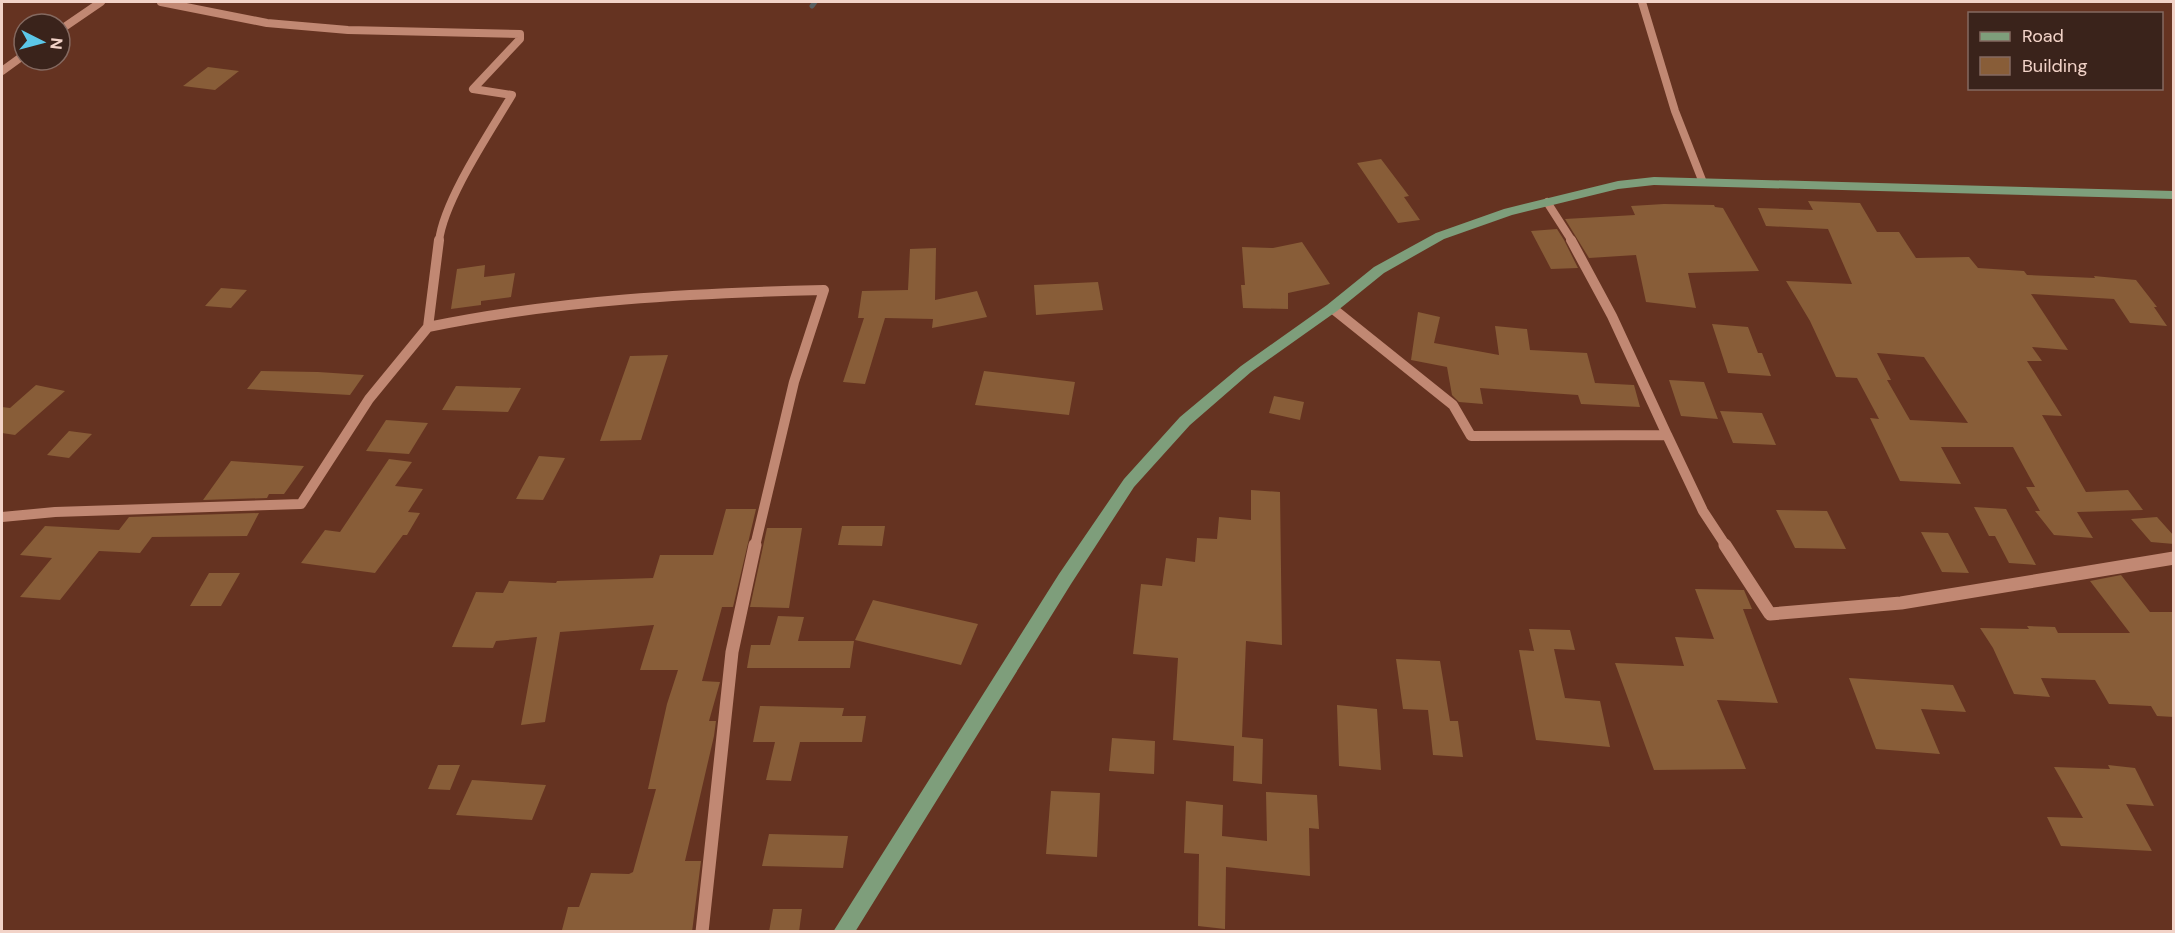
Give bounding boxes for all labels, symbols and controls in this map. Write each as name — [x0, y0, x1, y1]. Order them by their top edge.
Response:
north arrow — [12, 12, 72, 72]
legend — [1968, 12, 2163, 90]
text: Road — [2022, 24, 2064, 48]
text: N — [45, 37, 67, 50]
text: Building — [2022, 54, 2087, 78]

